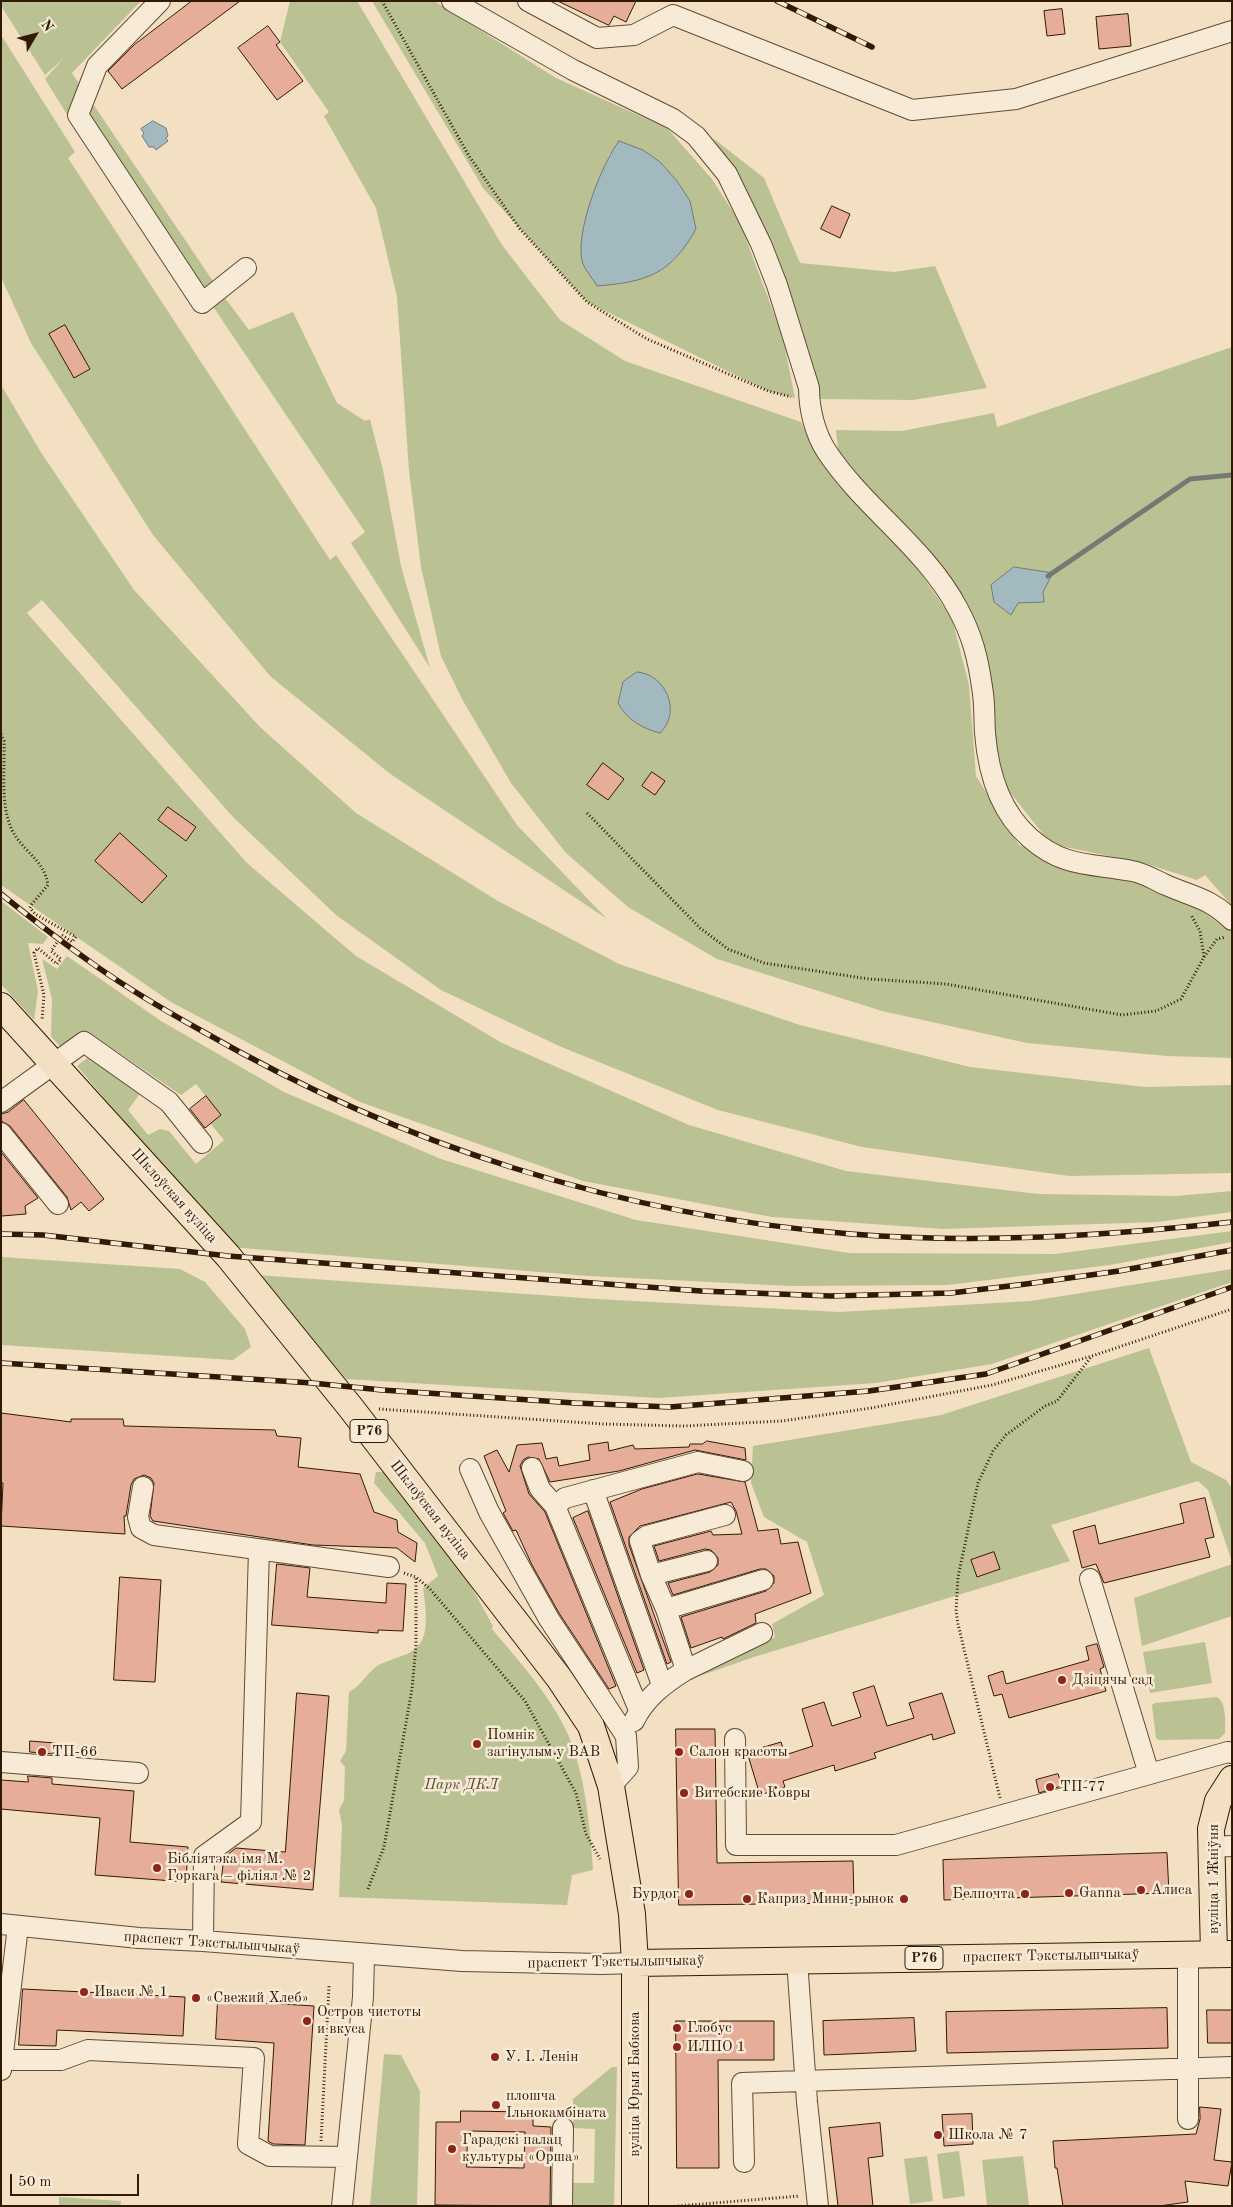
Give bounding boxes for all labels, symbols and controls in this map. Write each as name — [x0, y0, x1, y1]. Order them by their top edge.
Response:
north arrow — [10, 10, 60, 60]
text: N — [38, 17, 56, 34]
street label: Шклоўская вуліца — [127, 1145, 221, 1247]
road number: Р76 — [350, 1420, 388, 1442]
street label: Шклоўская вуліца — [386, 1457, 474, 1563]
place label: Дзіцячы сад — [1072, 1671, 1153, 1689]
marker: Дзіцячы сад — [1056, 1674, 1068, 1686]
place label: Помнік загінулым у ВАВ — [487, 1726, 600, 1761]
marker: Помнік загінулым у ВАВ — [471, 1738, 483, 1750]
place label: ТП-66 — [52, 1743, 97, 1761]
place label: Салон красоты — [689, 1743, 788, 1761]
marker: ТП-66 — [36, 1746, 48, 1758]
marker: Салон красоты — [673, 1746, 685, 1758]
park label: Парк ДКЛ — [424, 1776, 498, 1794]
place label: ТП-77 — [1060, 1778, 1105, 1796]
marker: ТП-77 — [1044, 1781, 1056, 1793]
place label: Витебские Ковры — [694, 1784, 810, 1802]
marker: Витебские Ковры — [678, 1787, 690, 1799]
street label: вуліца 1 Жніўня — [1205, 1824, 1223, 1934]
place label: Бібліятэка імя М. Горкага – філіял № 2 — [167, 1850, 311, 1885]
marker: Бібліятэка імя М. Горкага – філіял № 2 — [151, 1862, 163, 1874]
place label: Алиса — [1151, 1881, 1192, 1899]
place label: Ganna — [1079, 1884, 1121, 1902]
marker: Алиса — [1135, 1884, 1147, 1896]
place label: Бурдог — [632, 1885, 679, 1903]
place label: Белпочта — [952, 1885, 1015, 1903]
marker: Ganna — [1063, 1887, 1075, 1899]
marker: Бурдог — [683, 1888, 695, 1900]
marker: Белпочта — [1019, 1888, 1031, 1900]
place label: Каприз — [757, 1890, 806, 1908]
place label: Мини-рынок — [811, 1890, 894, 1908]
marker: Каприз — [741, 1893, 753, 1905]
marker: Мини-рынок — [898, 1893, 910, 1905]
street label: праспект Тэкстыльшчыкаў — [123, 1928, 301, 1958]
street label: праспект Тэкстыльшчыкаў — [962, 1945, 1140, 1967]
road number: Р76 — [905, 1946, 943, 1970]
street label: праспект Тэкстыльшчыкаў — [527, 1951, 705, 1973]
place label: Иваси № 1 — [94, 1983, 168, 2001]
marker: Иваси № 1 — [78, 1986, 90, 1998]
place label: «Свежий Хлеб» — [206, 1989, 309, 2007]
marker: «Свежий Хлеб» — [190, 1992, 202, 2004]
place label: Остров чистоты и вкуса — [317, 2003, 421, 2038]
street label: вуліца Юрыя Бабкова — [626, 2011, 644, 2157]
marker: Остров чистоты и вкуса — [301, 2015, 313, 2027]
place label: Глобус — [687, 2019, 732, 2037]
marker: Глобус — [671, 2022, 683, 2034]
place label: ИЛПО 1 — [687, 2038, 745, 2056]
marker: ИЛПО 1 — [671, 2041, 683, 2053]
place label: У. І. Ленін — [505, 2048, 578, 2066]
marker: У. І. Ленін — [489, 2051, 501, 2063]
place label: плошча Ільнокамбіната — [506, 2087, 607, 2122]
marker: плошча Ільнокамбіната — [490, 2099, 502, 2111]
place label: Школа № 7 — [948, 2126, 1028, 2144]
marker: Школа № 7 — [932, 2129, 944, 2141]
place label: Гарадскі палац культуры «Орша» — [462, 2131, 580, 2166]
marker: Гарадскі палац культуры «Орша» — [446, 2143, 458, 2155]
scale bar — [12, 2164, 141, 2196]
text: 50 m — [18, 2175, 52, 2190]

